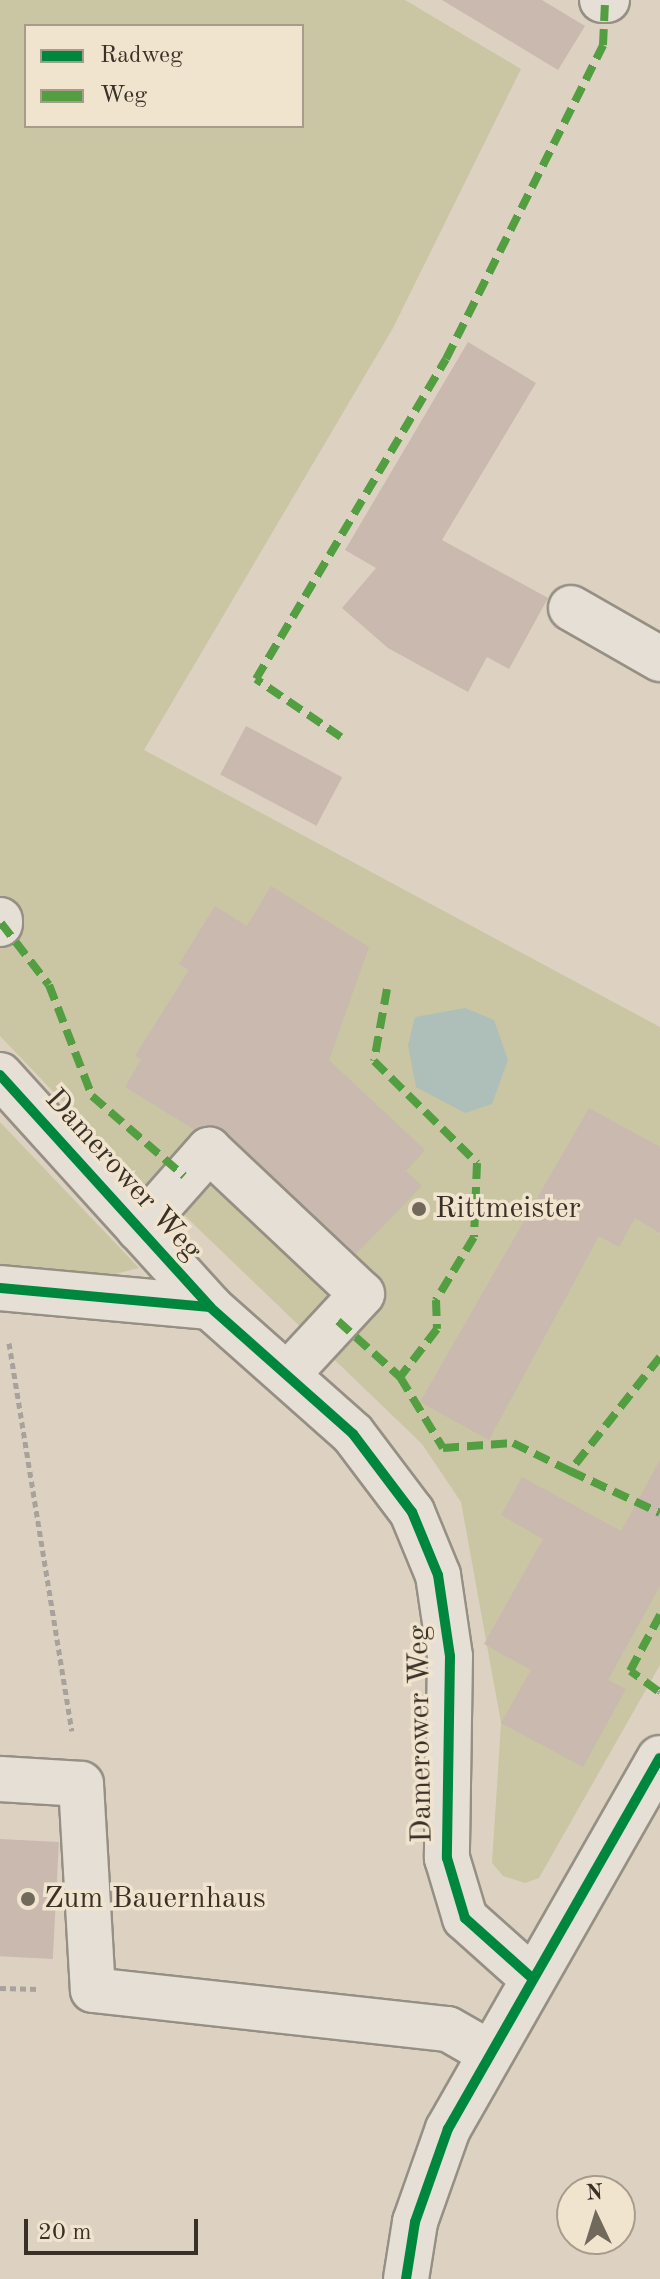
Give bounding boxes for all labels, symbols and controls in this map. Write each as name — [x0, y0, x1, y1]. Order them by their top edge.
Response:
legend — [24, 24, 304, 128]
text: Radweg — [100, 44, 183, 68]
text: Weg — [100, 84, 147, 108]
street label: Damerower Weg — [37, 1082, 209, 1268]
place label: Rittmeister — [435, 1191, 581, 1227]
marker: Rittmeister — [410, 1200, 428, 1218]
street label: Damerower Weg — [401, 1625, 441, 1843]
place label: Zum Bauernhaus — [44, 1881, 266, 1917]
marker: Zum Bauernhaus — [19, 1890, 37, 1908]
north arrow — [556, 2175, 636, 2255]
text: N — [585, 2181, 604, 2205]
scale bar — [28, 2203, 202, 2253]
text: 20 m — [38, 2221, 92, 2245]

